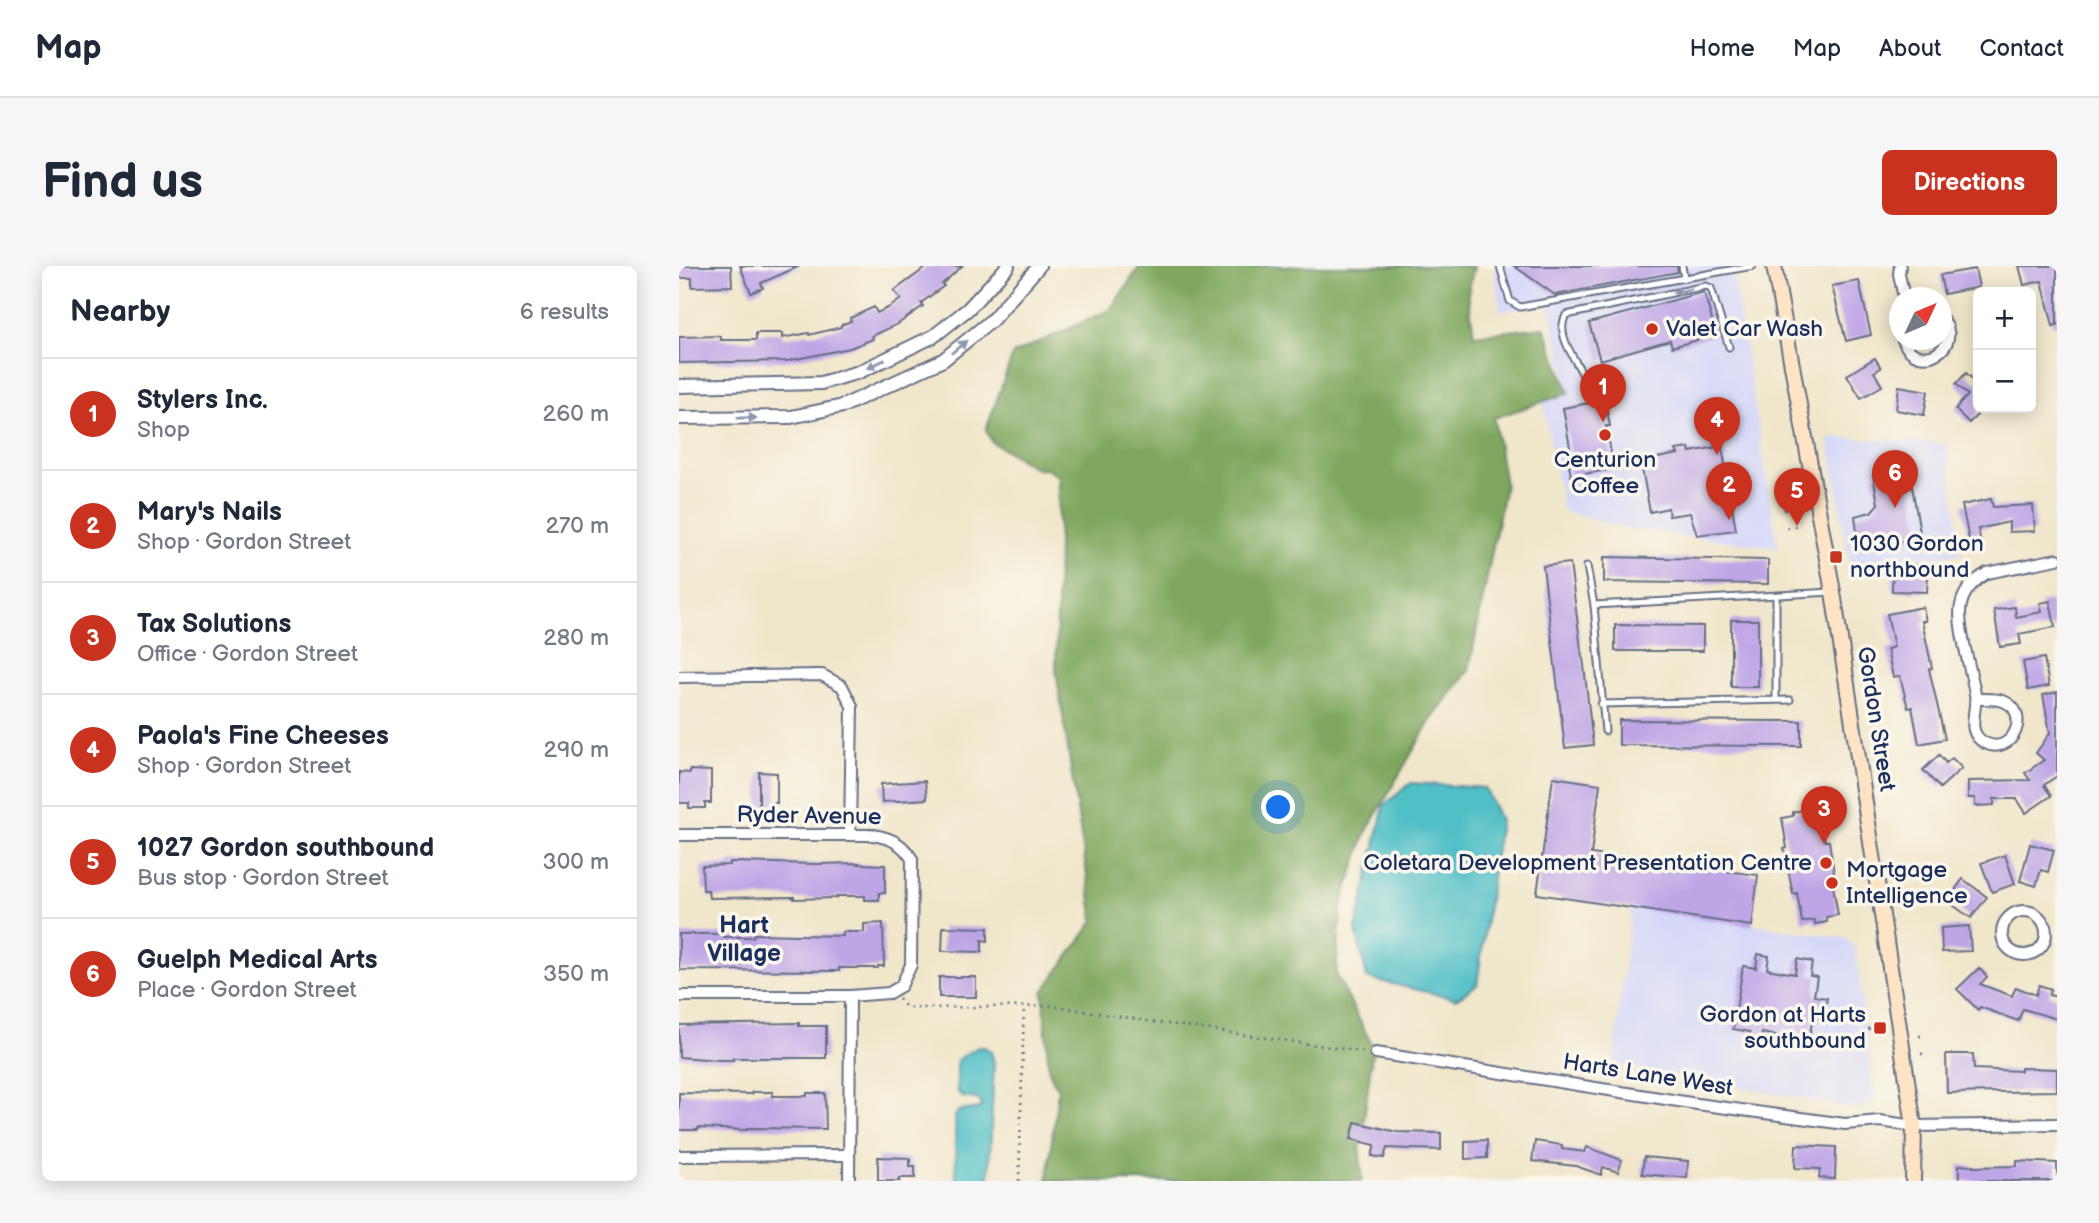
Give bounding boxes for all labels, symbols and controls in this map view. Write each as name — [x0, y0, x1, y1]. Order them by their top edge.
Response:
text: Map — [35, 28, 101, 68]
text: Home — [1690, 34, 1755, 63]
text: Map — [1793, 34, 1841, 63]
text: About — [1879, 34, 1941, 63]
text: Contact — [1979, 34, 2064, 63]
button: Directions — [1882, 150, 2057, 215]
text: Find us — [42, 153, 203, 212]
one-way arrow — [1671, 286, 1693, 297]
north arrow — [1889, 287, 1952, 350]
map controls — [1973, 287, 2036, 413]
button: + — [1973, 287, 2036, 350]
text: Nearby — [70, 294, 170, 330]
text: 6 results — [520, 298, 609, 326]
place label: Valet Car Wash — [1666, 315, 1823, 343]
marker: Valet Car Wash — [1644, 321, 1660, 337]
one-way arrow — [950, 340, 967, 355]
button: − — [1973, 350, 2036, 413]
one-way arrow — [866, 358, 887, 369]
pin: 1 — [1580, 364, 1626, 422]
text: Stylers Inc. — [137, 385, 268, 416]
pin: 4 — [1694, 397, 1740, 455]
text: 1 — [88, 400, 98, 428]
text: 260 m — [543, 400, 609, 428]
one-way arrow — [736, 412, 758, 423]
text: Shop — [137, 416, 190, 444]
marker: Centurion Coffee — [1597, 427, 1613, 443]
place label: Centurion Coffee — [1554, 446, 1656, 500]
pin: 6 — [1872, 450, 1918, 508]
pin: 2 — [1706, 462, 1752, 520]
pin: 5 — [1774, 468, 1820, 526]
text: Mary's Nails — [137, 497, 282, 528]
text: 2 — [86, 512, 100, 540]
text: 270 m — [545, 512, 609, 540]
text: Shop · Gordon Street — [137, 528, 351, 556]
place label: 1030 Gordon northbound — [1850, 530, 1984, 584]
marker: 1030 Gordon northbound — [1828, 549, 1844, 565]
text: Tax Solutions — [137, 609, 291, 640]
text: 3 — [86, 624, 100, 652]
text: 280 m — [543, 624, 609, 652]
text: Office · Gordon Street — [137, 640, 358, 668]
street label: Gordon Street — [1851, 645, 1901, 793]
text: Paola's Fine Cheeses — [137, 721, 389, 752]
text: 4 — [86, 736, 100, 764]
text: 290 m — [543, 736, 609, 764]
text: Shop · Gordon Street — [137, 752, 351, 780]
pin: 3 — [1801, 786, 1847, 844]
your location — [1261, 790, 1295, 824]
street label: Ryder Avenue — [736, 801, 882, 831]
text: 1027 Gordon southbound — [137, 833, 434, 864]
text: 5 — [86, 848, 100, 876]
text: 300 m — [543, 848, 609, 876]
place label: Coletara Development Presentation Centre — [1363, 849, 1812, 877]
marker: Coletara Development Presentation Centre — [1818, 855, 1834, 871]
place label: Mortgage Intelligence — [1846, 856, 1968, 910]
text: Bus stop · Gordon Street — [137, 864, 389, 892]
marker: Mortgage Intelligence — [1824, 875, 1840, 891]
district label: Hart Village — [707, 911, 781, 968]
text: Guelph Medical Arts — [137, 945, 378, 976]
text: 6 — [86, 960, 100, 988]
text: 350 m — [543, 960, 609, 988]
text: Place · Gordon Street — [137, 976, 357, 1004]
place label: Gordon at Harts southbound — [1700, 1001, 1866, 1055]
marker: Gordon at Harts southbound — [1872, 1020, 1888, 1036]
street label: Harts Lane West — [1561, 1048, 1735, 1102]

